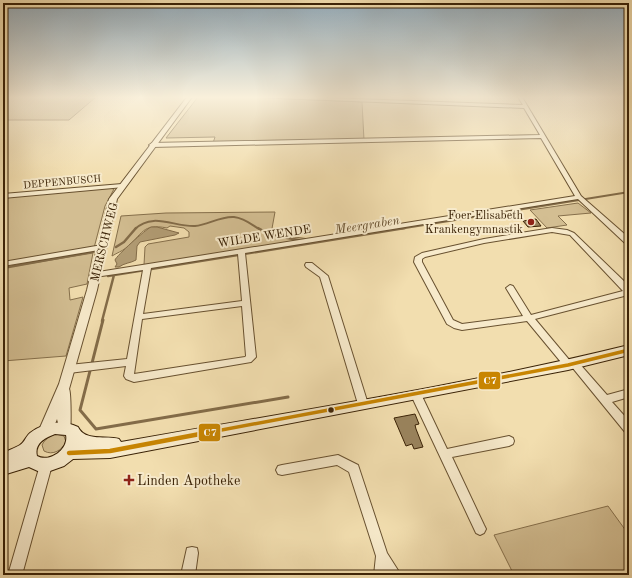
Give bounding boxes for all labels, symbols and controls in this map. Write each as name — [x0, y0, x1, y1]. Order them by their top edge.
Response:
street label: DEPPENBUSCH — [23, 174, 102, 190]
street label: MERSCHWEG — [89, 201, 121, 283]
place label: Foer Elisabeth Krankengymnastik — [425, 210, 523, 236]
water label: Meergraben — [333, 214, 401, 237]
marker: Foer Elisabeth Krankengymnastik — [526, 217, 536, 227]
street label: WILDE WENDE — [217, 224, 312, 250]
line badge: C7 — [478, 371, 501, 390]
text: C7 — [483, 376, 497, 387]
unlabelled marker — [326, 405, 336, 415]
line badge: C7 — [198, 423, 221, 442]
text: C7 — [203, 428, 217, 439]
place label: Linden Apotheke — [137, 474, 241, 488]
marker: Linden Apotheke — [124, 475, 134, 485]

